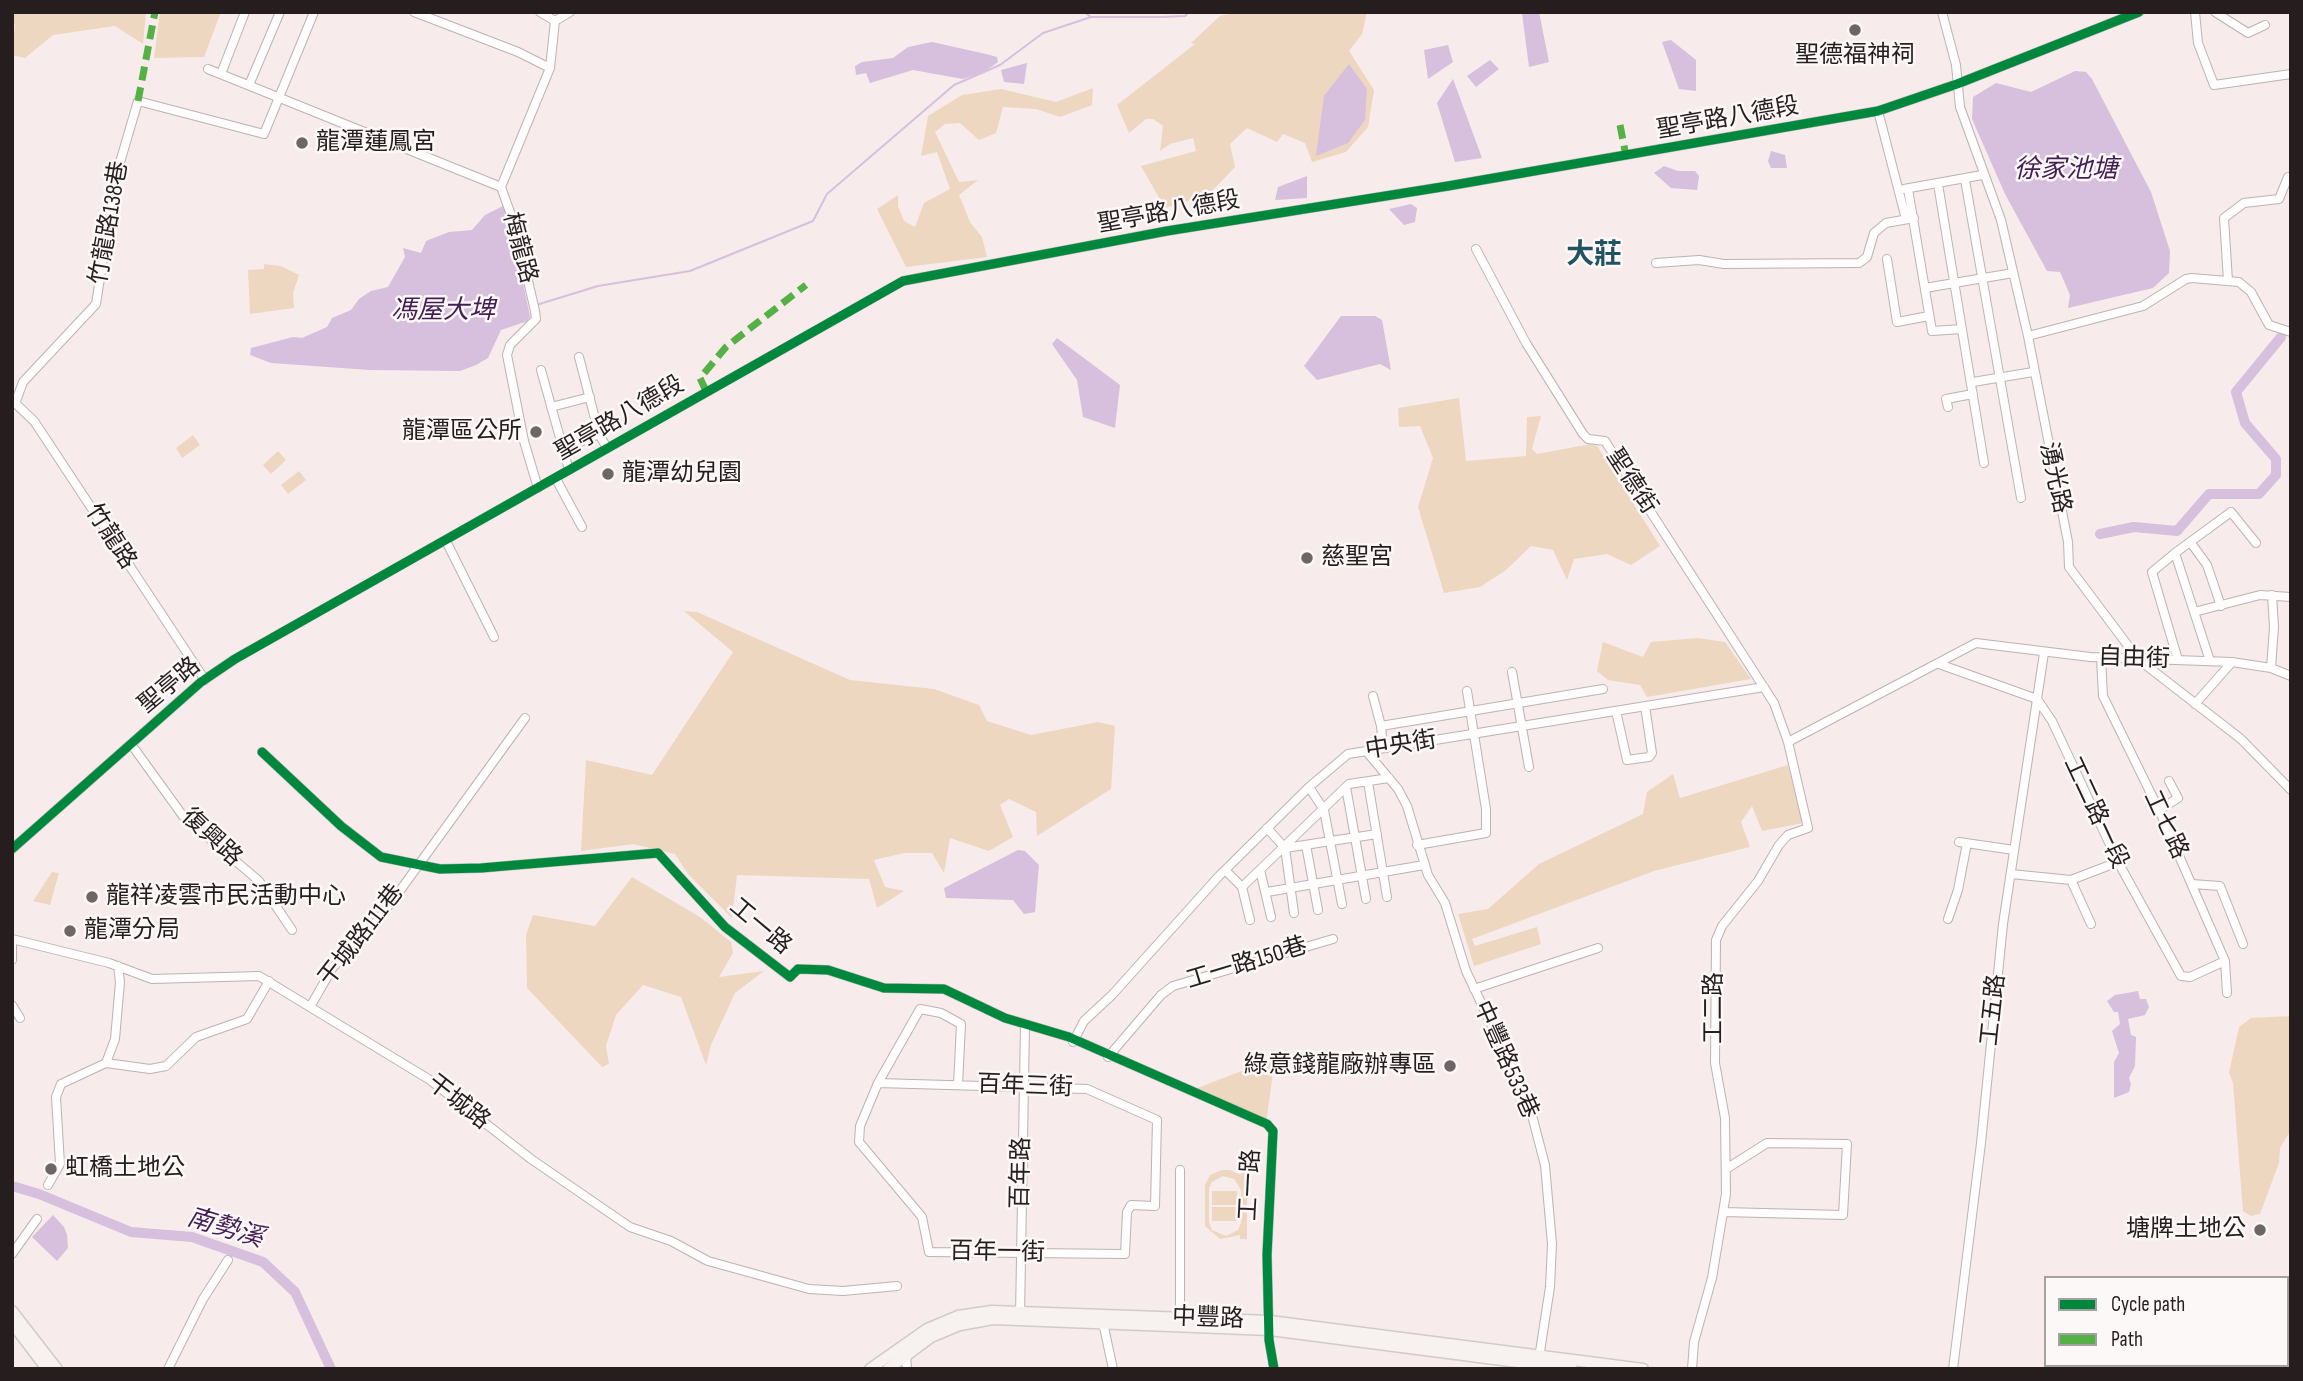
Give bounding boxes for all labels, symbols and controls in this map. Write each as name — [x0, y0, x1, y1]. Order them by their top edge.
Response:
marker: 聖德福神祠 — [1847, 22, 1863, 38]
place label: 聖德福神祠 — [1795, 42, 1915, 70]
street label: 聖亭路八德段 — [1655, 92, 1801, 146]
place label: 龍潭蓮鳳宮 — [316, 129, 436, 157]
marker: 龍潭蓮鳳宮 — [294, 135, 310, 151]
water label: 徐家池塘 — [2014, 154, 2118, 186]
street label: 竹龍路138巷 — [85, 159, 135, 287]
street label: 聖亭路八德段 — [1096, 186, 1242, 240]
street label: 梅龍路 — [496, 209, 542, 287]
district label: 大莊 — [1566, 239, 1622, 273]
water label: 馮屋大埤 — [391, 295, 495, 327]
street label: 聖亭路八德段 — [550, 371, 690, 467]
place label: 龍潭區公所 — [402, 418, 522, 446]
marker: 龍潭區公所 — [528, 424, 544, 440]
street label: 湧光路 — [2032, 440, 2076, 516]
street label: 聖德街 — [1599, 444, 1663, 520]
place label: 龍潭幼兒園 — [622, 460, 742, 488]
marker: 龍潭幼兒園 — [600, 466, 616, 482]
street label: 竹龍路 — [78, 499, 142, 575]
place label: 慈聖宮 — [1321, 544, 1393, 572]
marker: 慈聖宮 — [1299, 550, 1315, 566]
street label: 自由街 — [2098, 643, 2170, 675]
street label: 聖亭路 — [133, 652, 207, 720]
street label: 中央街 — [1363, 726, 1439, 766]
street label: 工二路一段 — [2057, 753, 2133, 873]
street label: 工七路 — [2137, 786, 2193, 864]
street label: 復興路 — [175, 803, 247, 873]
street label: 干城路111巷 — [313, 879, 411, 993]
place label: 龍祥凌雲市民活動中心 — [106, 883, 346, 911]
marker: 龍祥凌雲市民活動中心 — [84, 889, 100, 905]
street label: 工一路 — [723, 893, 797, 961]
place label: 龍潭分局 — [84, 917, 180, 945]
marker: 龍潭分局 — [62, 923, 78, 939]
street label: 工一路150巷 — [1183, 932, 1311, 996]
street label: 工二路 — [1701, 972, 1729, 1044]
street label: 工五路 — [1976, 973, 2012, 1047]
street label: 中豐路533巷 — [1466, 997, 1544, 1123]
place label: 綠意錢龍廠辦專區 — [1244, 1052, 1436, 1080]
marker: 綠意錢龍廠辦專區 — [1442, 1058, 1458, 1074]
street label: 干城路 — [421, 1069, 495, 1137]
street label: 百年三街 — [977, 1071, 1073, 1103]
street label: 百年路 — [1007, 1137, 1037, 1209]
street label: 工一路 — [1235, 1148, 1267, 1222]
place label: 虹橋土地公 — [65, 1155, 185, 1183]
marker: 虹橋土地公 — [43, 1161, 59, 1177]
water label: 南勢溪 — [183, 1203, 267, 1255]
place label: 塘牌土地公 — [2126, 1216, 2246, 1244]
marker: 塘牌土地公 — [2252, 1222, 2268, 1238]
street label: 百年一街 — [949, 1238, 1045, 1268]
legend — [2044, 1276, 2289, 1367]
text: Cycle path — [2111, 1292, 2185, 1317]
street label: 中豐路 — [1172, 1303, 1244, 1335]
text: Path — [2111, 1327, 2143, 1352]

